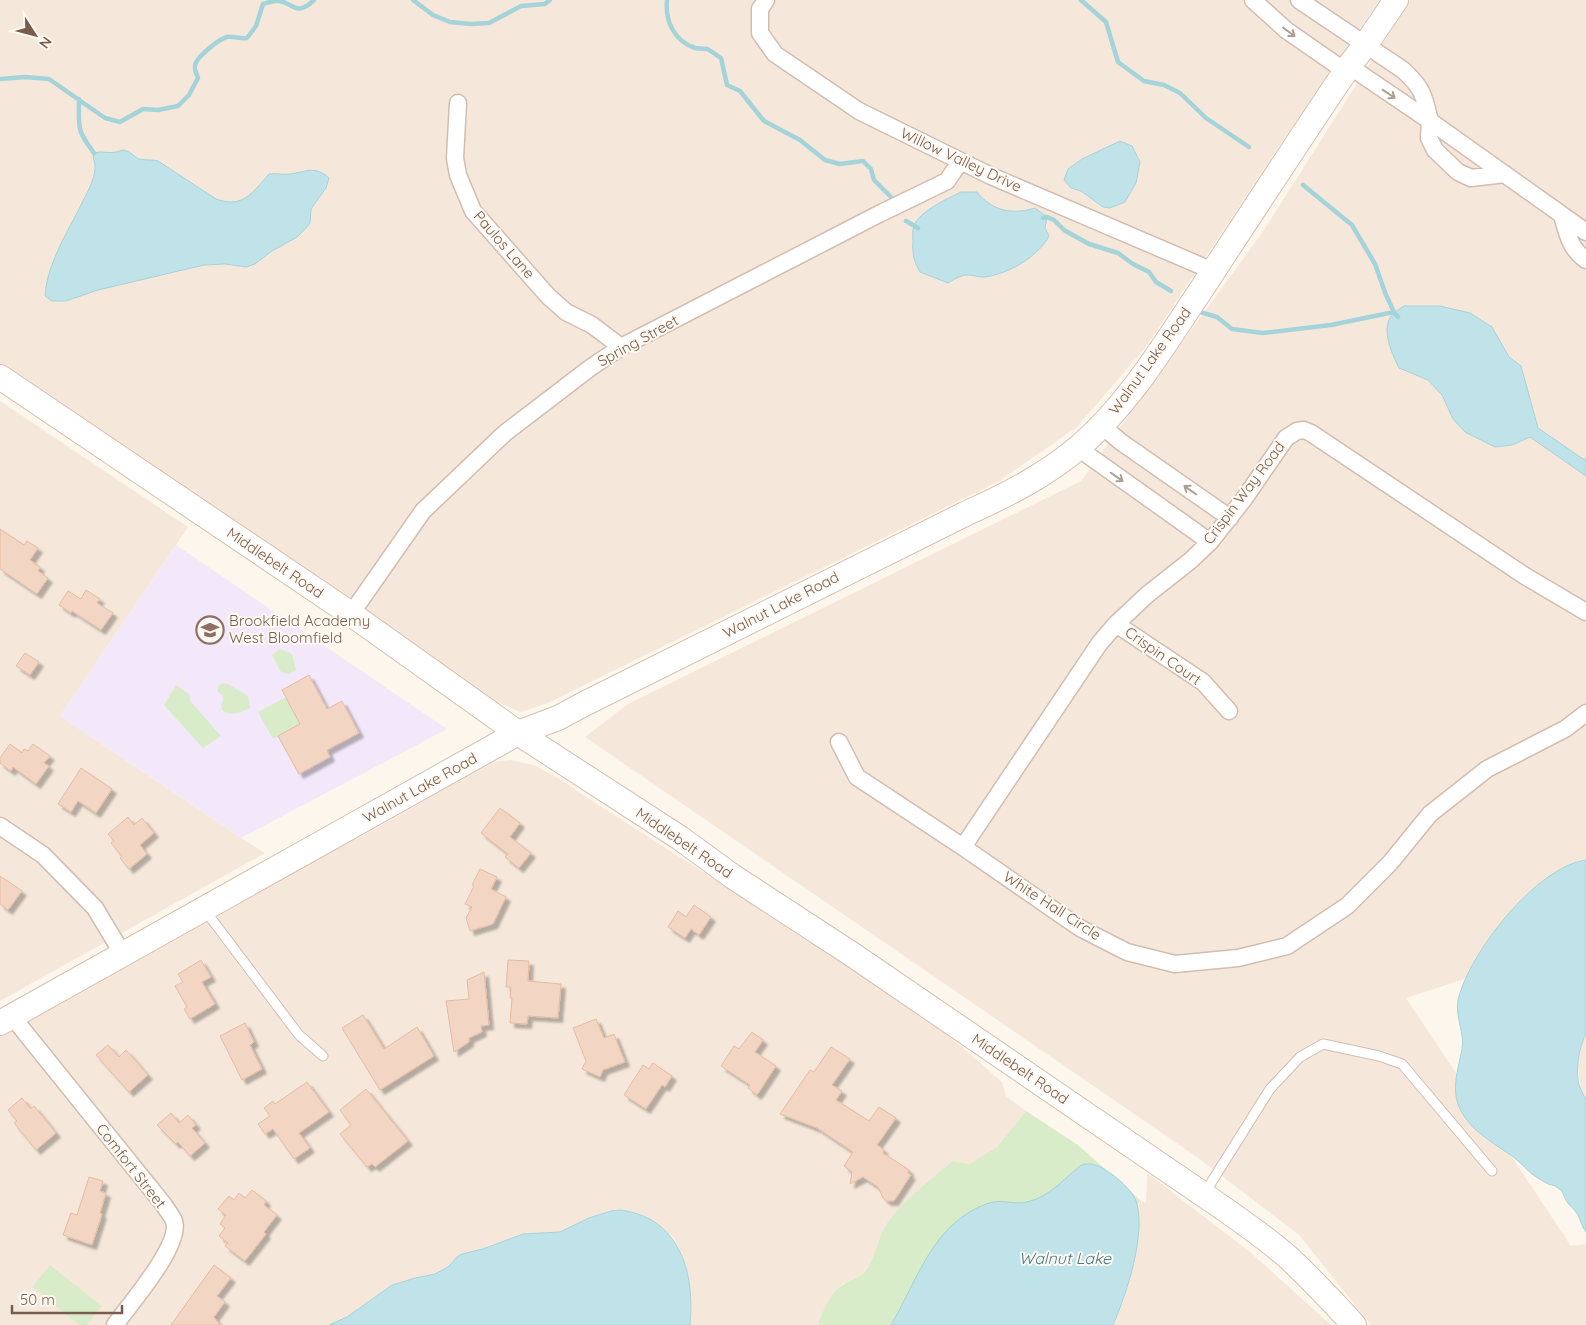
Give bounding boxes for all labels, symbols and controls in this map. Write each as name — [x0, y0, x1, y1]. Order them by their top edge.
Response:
north arrow — [10, 10, 60, 60]
one-way arrow — [1282, 27, 1296, 37]
text: N — [35, 33, 56, 52]
one-way arrow — [1382, 88, 1396, 99]
street label: Willow Valley Drive — [898, 123, 1025, 196]
street label: Paulos Lane — [470, 207, 539, 283]
street label: Walnut Lake Road — [1104, 303, 1195, 418]
street label: Spring Street — [594, 311, 682, 371]
street label: Crispin Way Road — [1199, 437, 1289, 548]
one-way arrow — [1110, 472, 1124, 482]
one-way arrow — [1183, 485, 1197, 495]
street label: Middlebelt Road — [223, 523, 327, 602]
street label: Walnut Lake Road — [720, 567, 842, 642]
place label: Brookfield Academy West Bloomfield — [229, 611, 370, 647]
school or university icon: Brookfield Academy West Bloomfield — [195, 615, 225, 645]
street label: Crispin Court — [1121, 622, 1205, 689]
street label: Walnut Lake Road — [359, 748, 480, 827]
street label: Middlebelt Road — [632, 803, 736, 882]
street label: White Hall Circle — [1000, 867, 1105, 944]
street label: Middlebelt Road — [968, 1029, 1072, 1108]
street label: Comfort Street — [92, 1120, 170, 1212]
water label: Walnut Lake — [1019, 1248, 1112, 1268]
scale bar — [12, 1282, 122, 1314]
text: 50 m — [20, 1290, 55, 1309]

